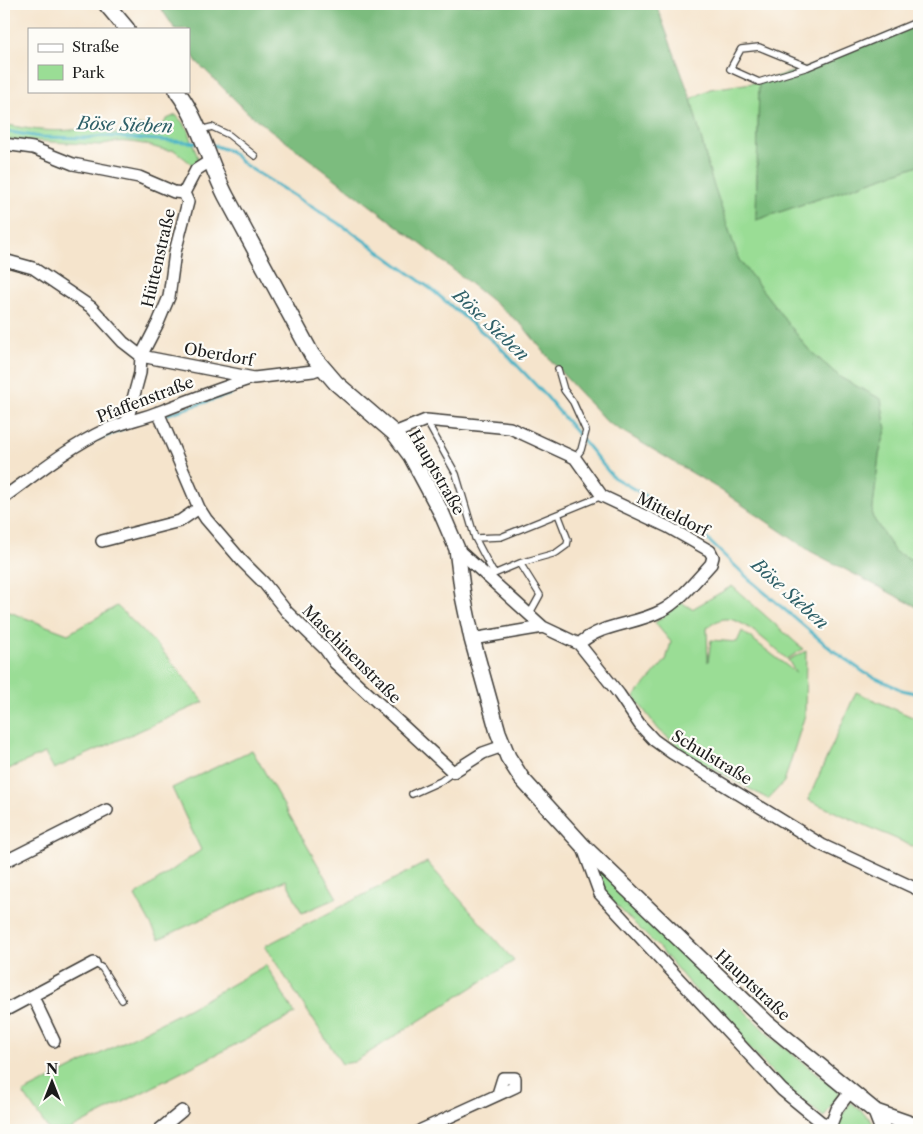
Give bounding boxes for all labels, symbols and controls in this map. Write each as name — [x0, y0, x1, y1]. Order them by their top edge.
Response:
legend — [28, 28, 190, 92]
text: Straße — [72, 37, 119, 56]
text: Park — [72, 63, 106, 82]
water label: Böse Sieben — [75, 112, 173, 138]
street label: Hüttenstraße — [137, 206, 179, 309]
water label: Böse Sieben — [447, 283, 534, 366]
street label: Oberdorf — [183, 338, 258, 370]
street label: Pfaffenstraße — [94, 371, 196, 427]
street label: Hauptstraße — [405, 426, 469, 518]
street label: Mitteldorf — [634, 487, 714, 542]
water label: Böse Sieben — [746, 552, 833, 634]
street label: Maschinenstraße — [298, 600, 406, 708]
street label: Schulstraße — [668, 725, 756, 789]
street label: Hauptstraße — [711, 945, 795, 1025]
north arrow — [28, 1056, 78, 1106]
text: N — [46, 1060, 58, 1078]

